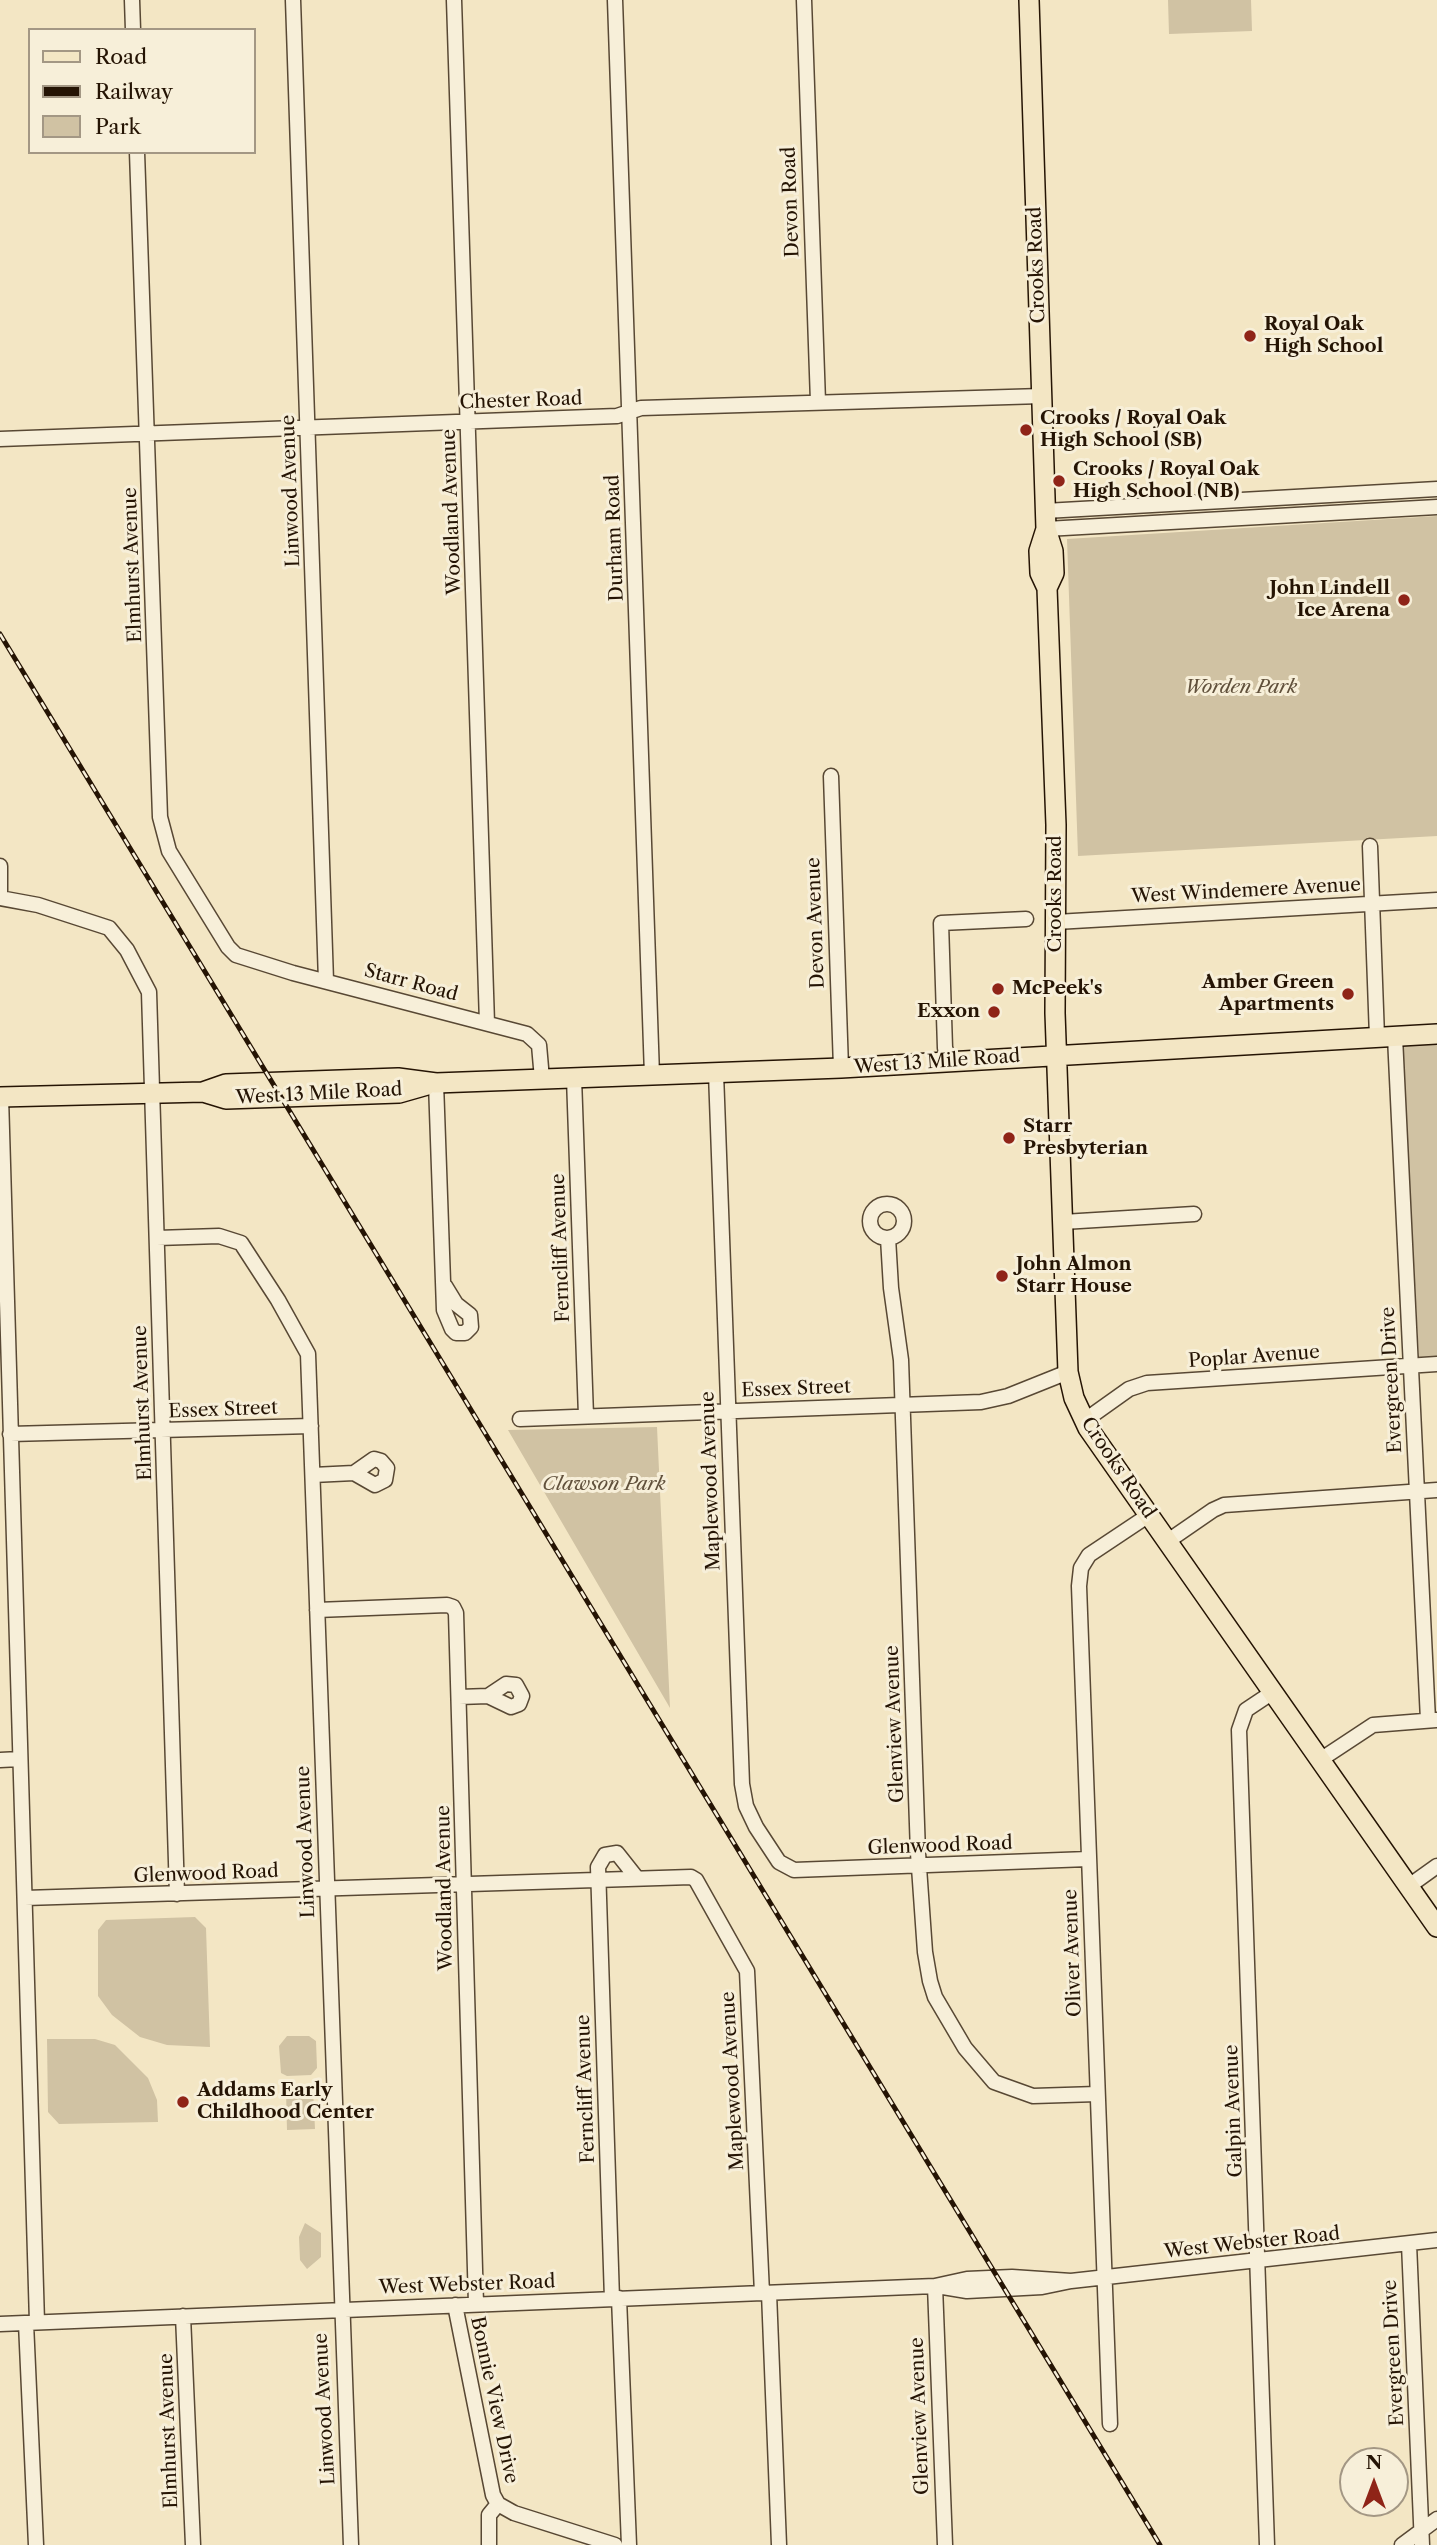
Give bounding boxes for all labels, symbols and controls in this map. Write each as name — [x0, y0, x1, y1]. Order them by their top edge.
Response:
legend — [28, 28, 256, 154]
text: Road — [95, 44, 147, 69]
text: Railway — [95, 79, 173, 104]
text: Park — [95, 114, 141, 139]
street label: Devon Road — [778, 146, 804, 258]
street label: Crooks Road — [1024, 206, 1050, 324]
place label: Royal Oak High School — [1264, 314, 1383, 358]
marker: Royal Oak High School — [1242, 328, 1258, 344]
street label: Chester Road — [459, 387, 583, 415]
place label: Crooks / Royal Oak High School (SB) — [1040, 408, 1226, 452]
street label: Linwood Avenue — [277, 414, 305, 568]
marker: Crooks / Royal Oak High School (SB) — [1018, 422, 1034, 438]
street label: Woodland Avenue — [438, 429, 466, 595]
place label: Crooks / Royal Oak High School (NB) — [1073, 459, 1259, 503]
marker: Crooks / Royal Oak High School (NB) — [1051, 473, 1067, 489]
street label: Durham Road — [601, 474, 629, 602]
street label: Elmhurst Avenue — [119, 487, 147, 643]
place label: John Lindell Ice Arena — [1269, 578, 1390, 622]
marker: John Lindell Ice Arena — [1396, 592, 1412, 608]
park label: Worden Park — [1185, 677, 1297, 699]
street label: Crooks Road — [1045, 835, 1067, 953]
street label: Devon Avenue — [802, 857, 830, 989]
street label: West Windemere Avenue — [1131, 874, 1361, 908]
street label: Starr Road — [362, 960, 460, 1006]
place label: Amber Green Apartments — [1202, 972, 1334, 1016]
place label: McPeek's — [1012, 978, 1103, 1000]
marker: McPeek's — [990, 981, 1006, 997]
marker: Amber Green Apartments — [1340, 986, 1356, 1002]
place label: Exxon — [917, 1001, 980, 1023]
marker: Exxon — [986, 1004, 1002, 1020]
street label: West 13 Mile Road — [853, 1045, 1021, 1079]
street label: West 13 Mile Road — [235, 1078, 403, 1110]
place label: Starr Presbyterian — [1023, 1116, 1148, 1160]
marker: Starr Presbyterian — [1001, 1130, 1017, 1146]
street label: Ferncliff Avenue — [547, 1173, 575, 1323]
place label: John Almon Starr House — [1016, 1254, 1132, 1298]
marker: John Almon Starr House — [994, 1268, 1010, 1284]
street label: Evergreen Drive — [1377, 1306, 1407, 1454]
street label: Elmhurst Avenue — [129, 1325, 157, 1481]
street label: Poplar Avenue — [1188, 1341, 1320, 1373]
street label: Essex Street — [741, 1376, 851, 1402]
street label: Maplewood Avenue — [696, 1391, 726, 1571]
street label: Essex Street — [168, 1397, 278, 1423]
street label: Crooks Road — [1076, 1413, 1160, 1523]
park label: Clawson Park — [542, 1474, 666, 1496]
street label: Glenview Avenue — [881, 1645, 909, 1803]
street label: Linwood Avenue — [292, 1765, 320, 1919]
street label: Woodland Avenue — [432, 1805, 458, 1971]
street label: Glenwood Road — [867, 1832, 1013, 1860]
street label: Glenwood Road — [133, 1860, 279, 1888]
street label: Oliver Avenue — [1059, 1889, 1087, 2017]
street label: Maplewood Avenue — [717, 1991, 749, 2171]
street label: Ferncliff Avenue — [572, 2014, 600, 2164]
street label: Galpin Avenue — [1220, 2044, 1248, 2178]
place label: Addams Early Childhood Center — [197, 2080, 374, 2124]
marker: Addams Early Childhood Center — [175, 2094, 191, 2110]
street label: West Webster Road — [1163, 2222, 1341, 2264]
street label: West Webster Road — [378, 2271, 556, 2299]
street label: Evergreen Drive — [1379, 2279, 1409, 2427]
street label: Bonnie View Drive — [465, 2314, 523, 2486]
street label: Linwood Avenue — [310, 2332, 340, 2486]
street label: Glenview Avenue — [906, 2337, 934, 2495]
street label: Elmhurst Avenue — [155, 2353, 183, 2509]
north arrow — [1339, 2447, 1409, 2517]
text: N — [1366, 2451, 1382, 2474]

